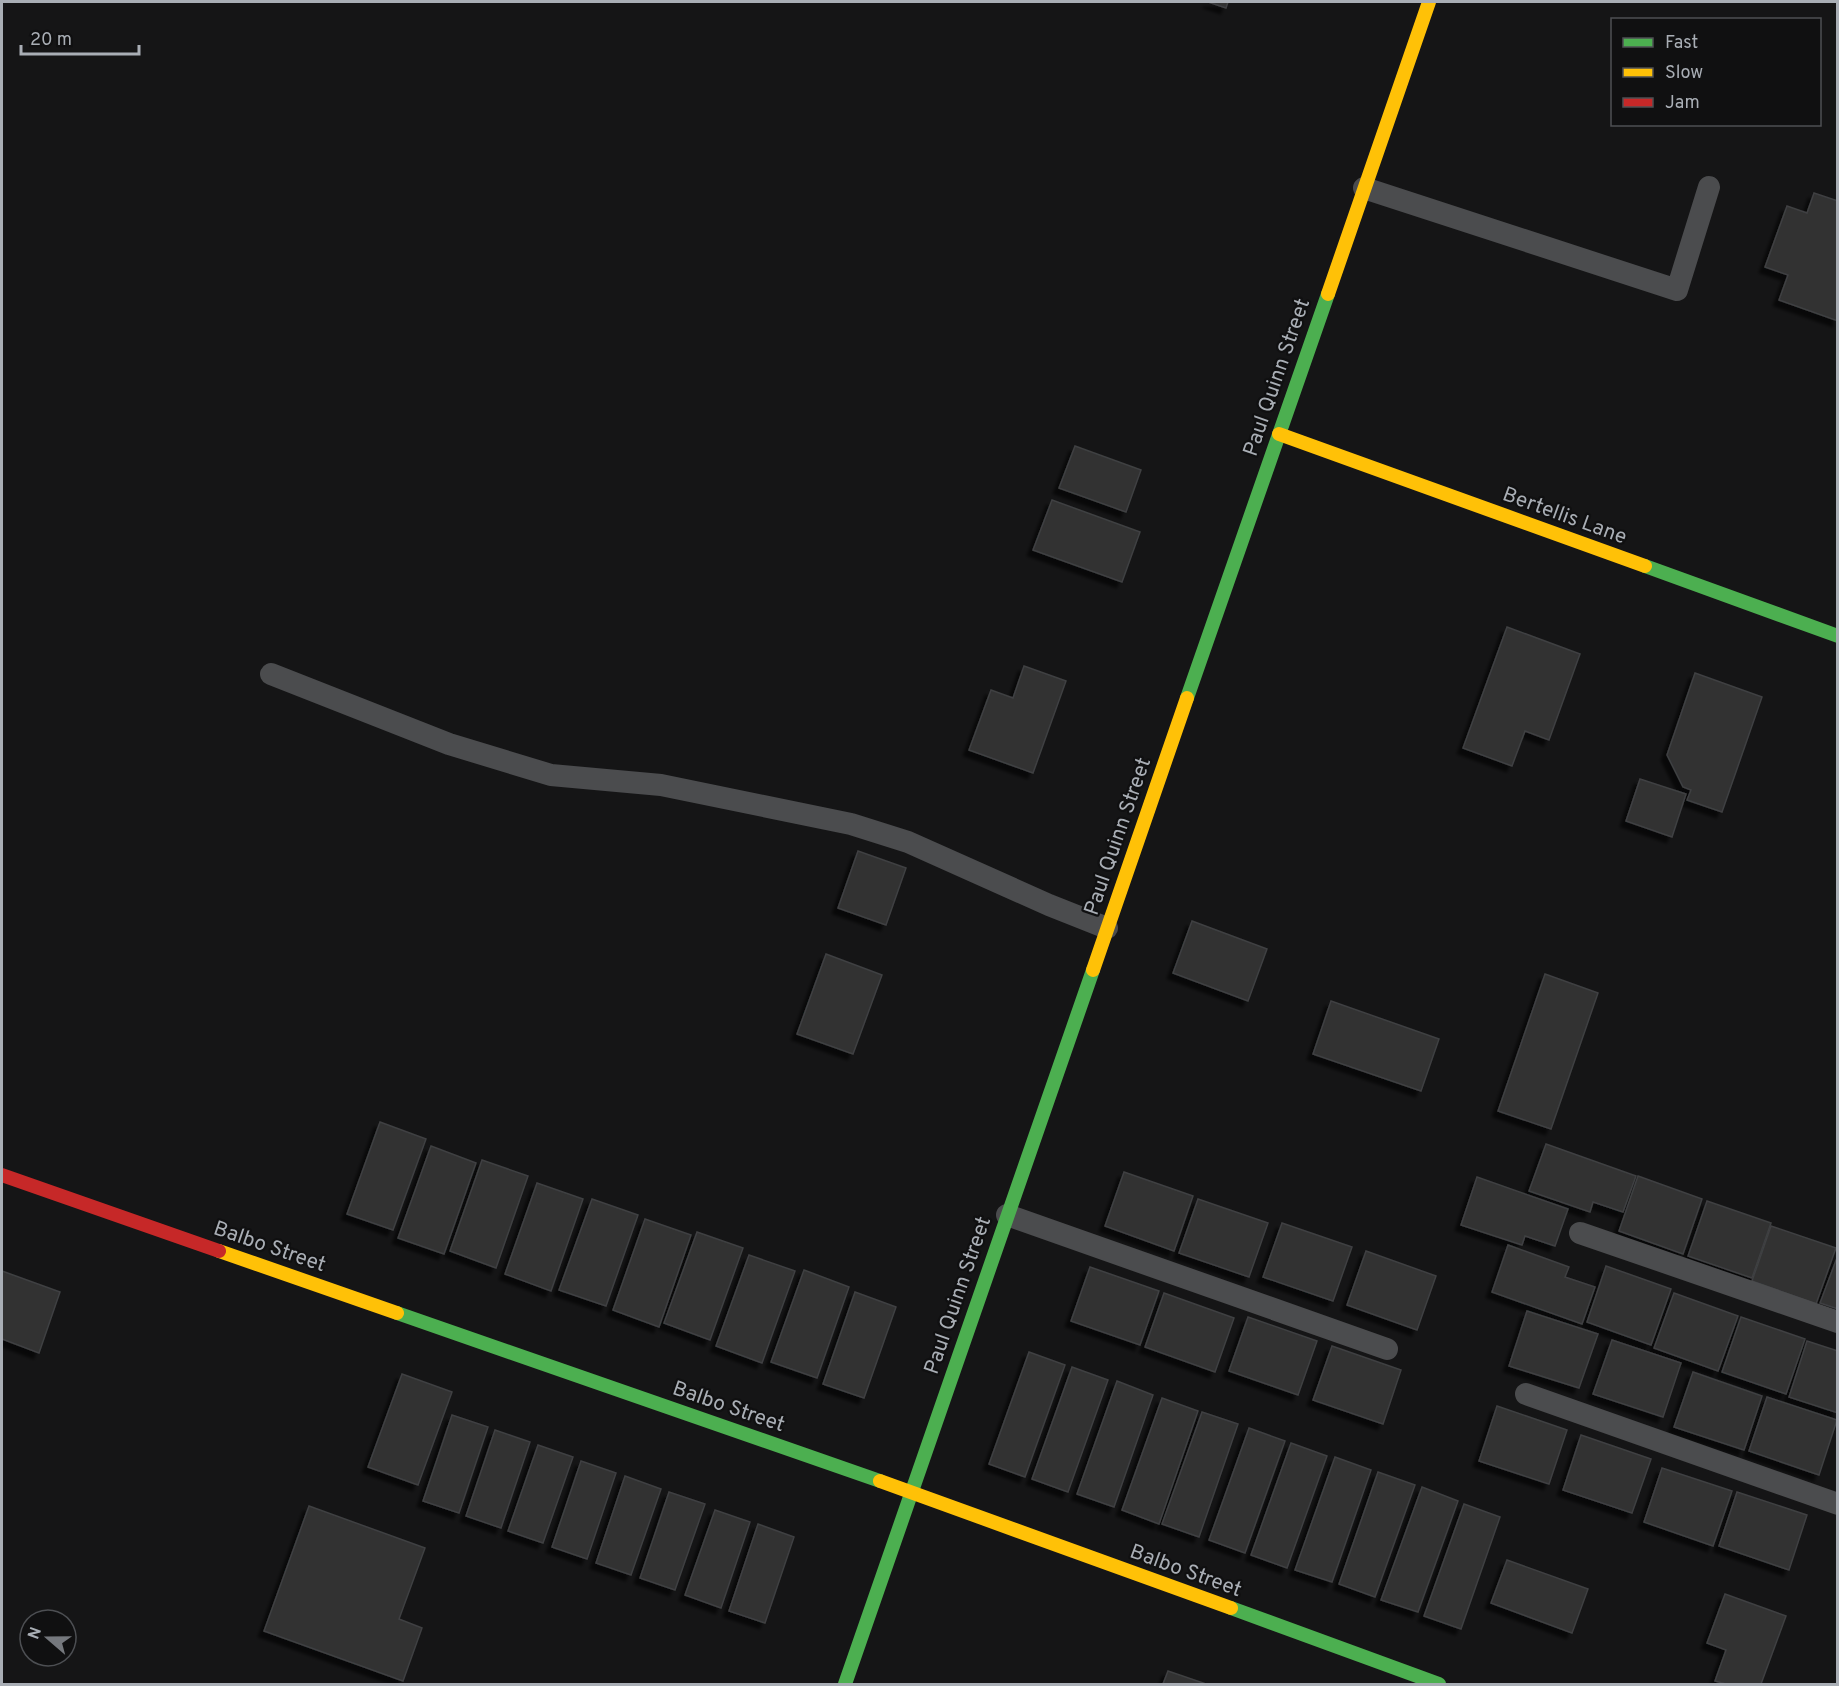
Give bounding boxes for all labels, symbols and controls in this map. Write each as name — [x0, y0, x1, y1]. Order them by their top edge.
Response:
scale bar — [21, 18, 140, 56]
legend — [1611, 18, 1821, 126]
text: 20 m — [30, 29, 72, 52]
text: Fast — [1665, 32, 1698, 55]
text: Slow — [1665, 62, 1703, 85]
text: Jam — [1665, 92, 1700, 115]
street label: Paul Quinn Street — [1238, 295, 1317, 460]
street label: Bertellis Lane — [1499, 481, 1630, 551]
street label: Paul Quinn Street — [1079, 754, 1158, 919]
street label: Paul Quinn Street — [919, 1213, 998, 1378]
street label: Balbo Street — [210, 1216, 329, 1279]
street label: Balbo Street — [669, 1376, 788, 1439]
street label: Balbo Street — [1126, 1539, 1245, 1604]
north arrow — [18, 1608, 78, 1668]
text: N — [24, 1625, 47, 1642]

